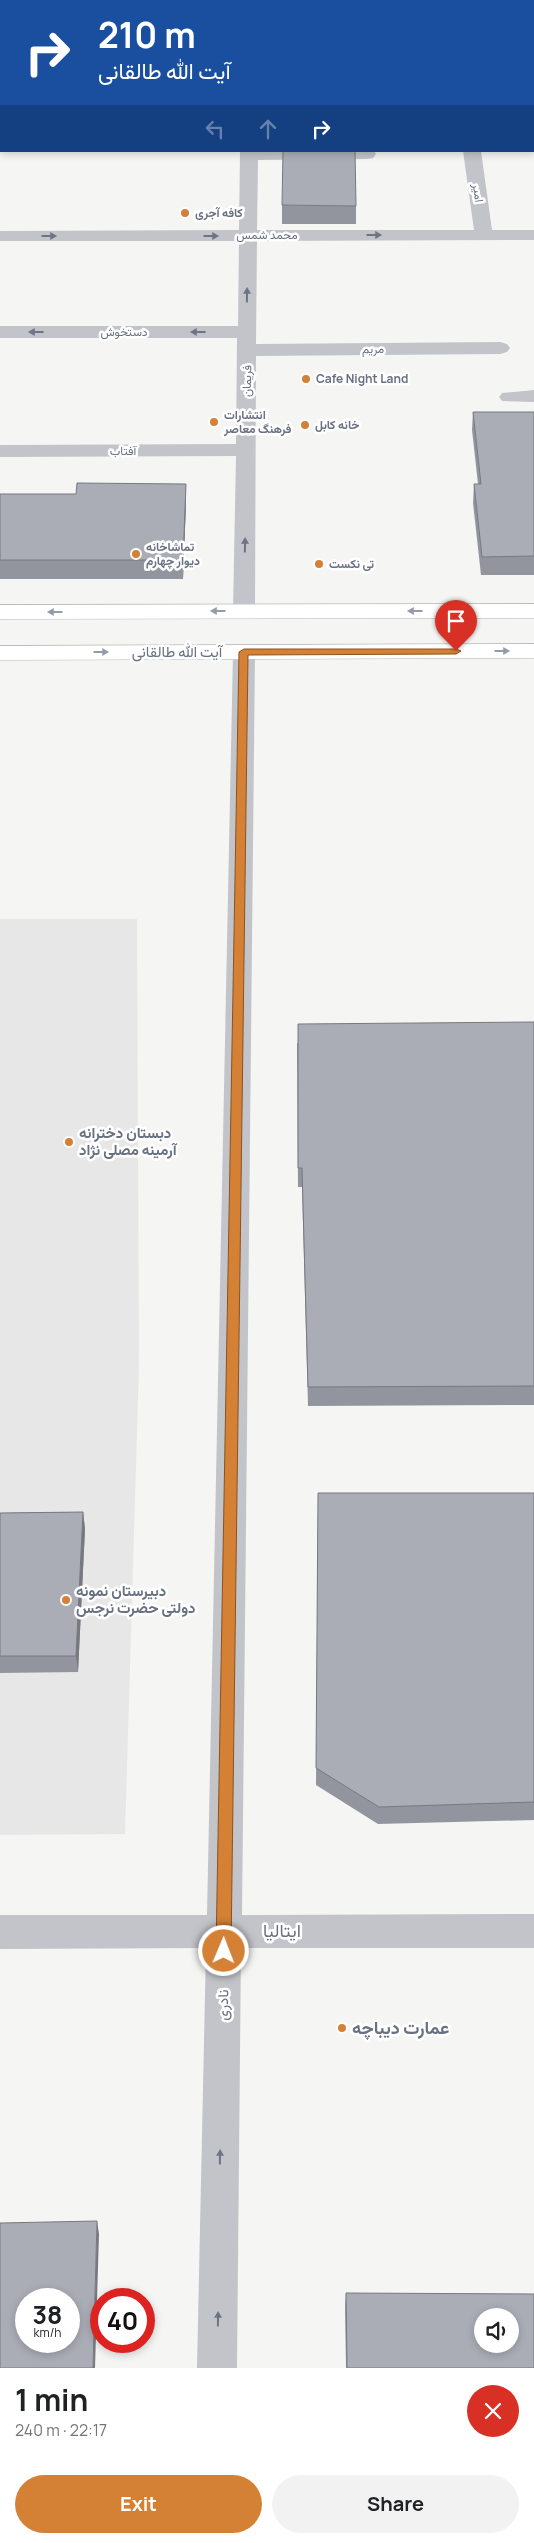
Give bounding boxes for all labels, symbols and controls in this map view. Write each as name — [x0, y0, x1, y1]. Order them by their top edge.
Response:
text: 210 m — [98, 11, 196, 59]
icon: right — [15, 20, 80, 85]
text: آیت الله طالقانی — [98, 56, 231, 86]
icon: left — [201, 115, 229, 143]
icon: ahead — [254, 115, 282, 143]
icon: right — [307, 115, 335, 143]
street label: امیر — [469, 182, 488, 203]
place label: کافه آجری — [195, 204, 243, 221]
marker: کافه آجری — [179, 207, 191, 219]
street label: محمد شمس — [236, 226, 298, 243]
one-way arrow — [203, 231, 219, 239]
one-way arrow — [366, 231, 382, 239]
one-way arrow — [41, 232, 57, 240]
one-way arrow — [244, 287, 252, 303]
street label: دستخوش — [100, 323, 148, 340]
one-way arrow — [28, 328, 44, 336]
one-way arrow — [190, 328, 206, 336]
street label: مریم — [362, 340, 384, 357]
street label: فریمان — [238, 365, 255, 397]
place label: Cafe Night Land — [316, 370, 408, 387]
marker: Cafe Night Land — [300, 373, 312, 385]
place label: انتشارات فرهنگ معاصر — [223, 406, 292, 437]
marker: انتشارات فرهنگ معاصر — [208, 416, 220, 428]
place label: خانه کابل — [315, 416, 359, 433]
marker: خانه کابل — [299, 419, 311, 431]
street label: آفتاب — [110, 442, 137, 459]
one-way arrow — [241, 537, 249, 553]
place label: تماشاخانه دیوار چهارم — [146, 538, 200, 569]
marker: تماشاخانه دیوار چهارم — [130, 548, 142, 560]
place label: تی نکست — [329, 555, 374, 572]
marker: تی نکست — [313, 558, 325, 570]
pin — [435, 600, 477, 651]
one-way arrow — [210, 607, 226, 615]
one-way arrow — [407, 607, 423, 615]
icon: arrive — [442, 607, 470, 635]
one-way arrow — [47, 608, 63, 616]
street label: آیت الله طالقانی — [132, 641, 224, 662]
one-way arrow — [495, 647, 511, 655]
one-way arrow — [93, 648, 109, 656]
place label: دبستان دخترانه آرمینه مصلی نژاد — [79, 1122, 178, 1160]
marker: دبستان دخترانه آرمینه مصلی نژاد — [63, 1136, 75, 1148]
place label: دبیرستان نمونه دولتی حضرت نرجس — [76, 1580, 196, 1618]
marker: دبیرستان نمونه دولتی حضرت نرجس — [60, 1594, 72, 1606]
street label: ایتالیا — [263, 1918, 301, 1942]
position arrow — [197, 1924, 249, 1976]
street label: نادری — [212, 1989, 233, 2021]
place label: عمارت دیباچه — [352, 2015, 449, 2040]
marker: عمارت دیباچه — [336, 2022, 348, 2034]
one-way arrow — [217, 2149, 225, 2165]
speed limit sign: 40 — [90, 2288, 155, 2353]
text: 38 — [33, 2297, 62, 2332]
map controls — [474, 2308, 519, 2353]
button: sound — [474, 2308, 519, 2353]
one-way arrow — [214, 2311, 222, 2327]
text: km/h — [34, 2324, 61, 2341]
text: 1 min — [15, 2379, 88, 2420]
button: close — [467, 2385, 519, 2437]
text: 240 m · 22:17 — [15, 2419, 107, 2441]
button: Exit — [15, 2475, 262, 2533]
button: Share — [272, 2475, 519, 2533]

